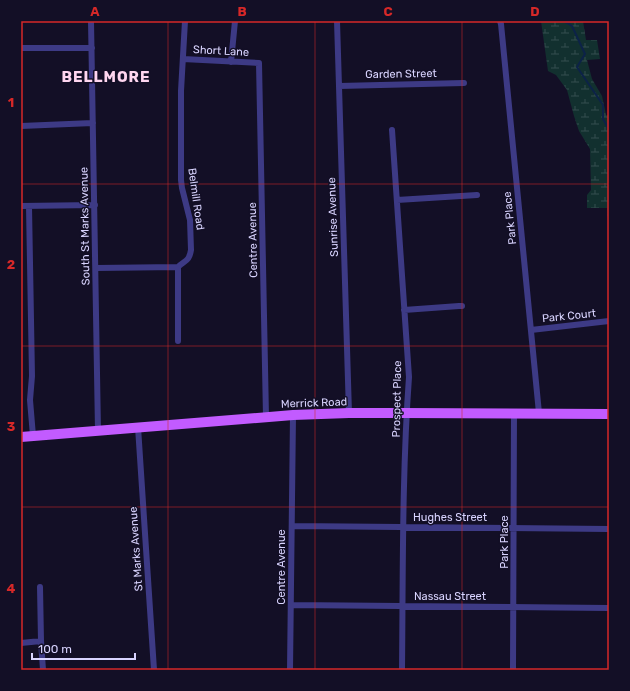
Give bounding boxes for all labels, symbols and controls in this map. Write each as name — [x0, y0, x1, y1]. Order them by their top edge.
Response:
text: A — [90, 4, 100, 19]
text: B — [237, 4, 247, 19]
text: C — [383, 4, 393, 19]
text: D — [530, 4, 540, 19]
street label: Short Lane — [193, 43, 249, 59]
street label: Garden Street — [365, 67, 438, 81]
district label: BELLMORE — [61, 68, 151, 86]
text: 1 — [8, 95, 14, 110]
street label: South St Marks Avenue — [77, 167, 93, 285]
street label: Belmill Road — [185, 167, 207, 231]
street label: Sunrise Avenue — [325, 177, 341, 257]
street label: Park Place — [501, 191, 519, 245]
street label: Centre Avenue — [246, 202, 260, 278]
text: 2 — [7, 257, 15, 272]
street label: Park Court — [541, 307, 597, 325]
street label: Prospect Place — [390, 360, 404, 438]
street label: Merrick Road — [281, 395, 347, 411]
text: 3 — [7, 419, 16, 434]
street label: St Marks Avenue — [127, 506, 145, 592]
street label: Hughes Street — [413, 511, 488, 524]
street label: Park Place — [498, 515, 511, 569]
street label: Centre Avenue — [275, 529, 288, 605]
text: 4 — [7, 581, 16, 596]
street label: Nassau Street — [414, 590, 487, 603]
scale bar — [32, 635, 135, 661]
text: 100 m — [38, 642, 72, 656]

